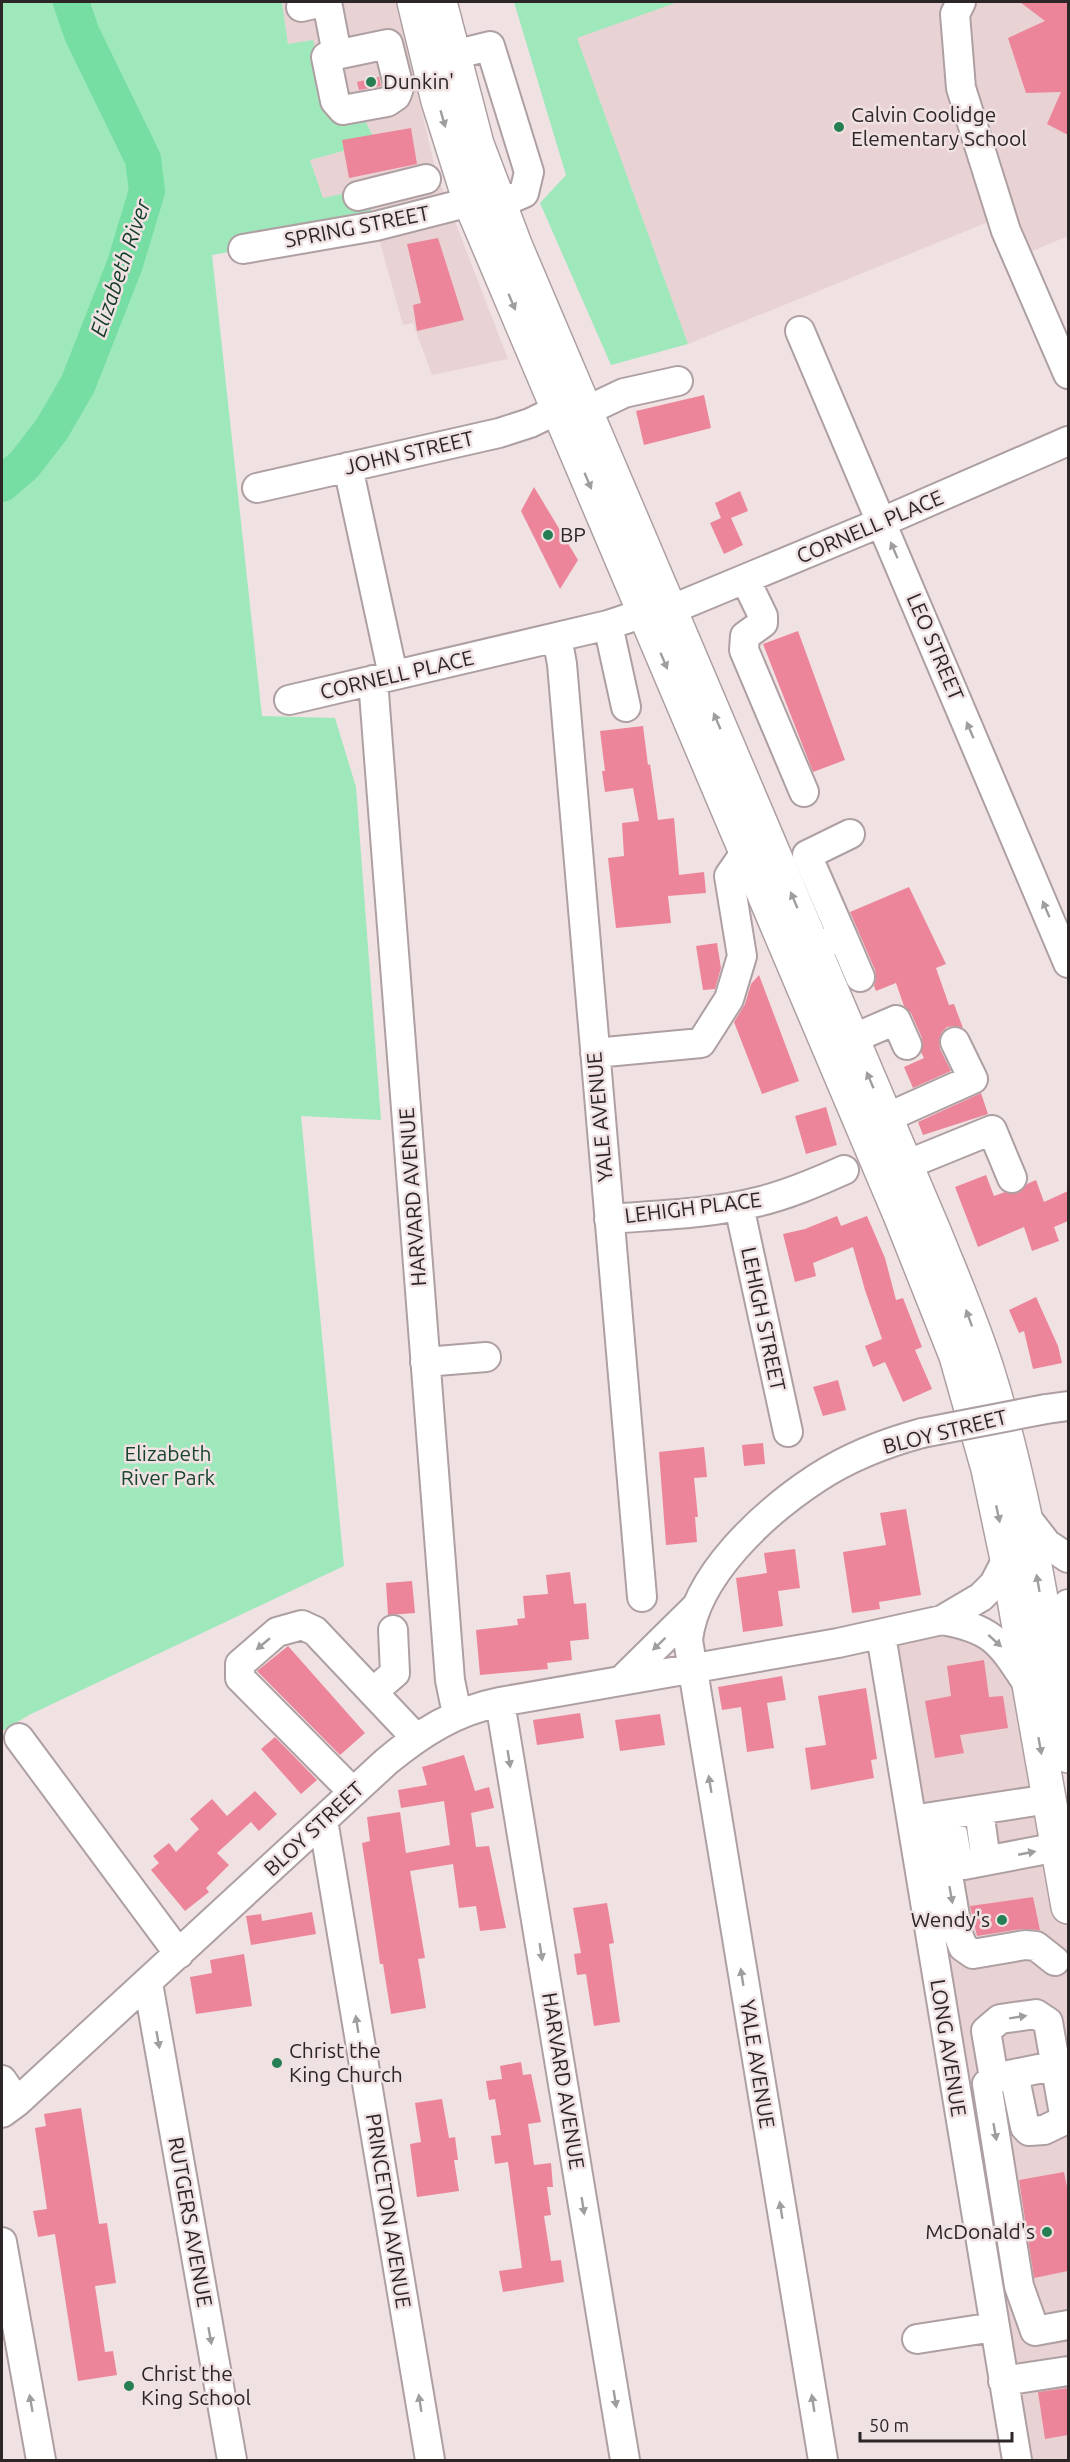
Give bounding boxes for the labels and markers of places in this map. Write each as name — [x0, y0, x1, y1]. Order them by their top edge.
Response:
place label: Dunkin' — [383, 69, 454, 93]
marker: Dunkin' — [364, 75, 378, 89]
place label: Calvin Coolidge Elementary School — [851, 102, 1027, 150]
marker: Calvin Coolidge Elementary School — [832, 120, 846, 134]
place label: BP — [560, 522, 586, 546]
marker: BP — [541, 528, 555, 542]
place label: Wendy's — [911, 1907, 990, 1931]
marker: Wendy's — [995, 1913, 1009, 1927]
place label: Christ the King Church — [289, 2038, 403, 2086]
marker: Christ the King Church — [270, 2056, 284, 2070]
place label: McDonald's — [925, 2219, 1035, 2243]
marker: McDonald's — [1040, 2225, 1054, 2239]
place label: Christ the King School — [141, 2361, 251, 2409]
marker: Christ the King School — [122, 2379, 136, 2393]

